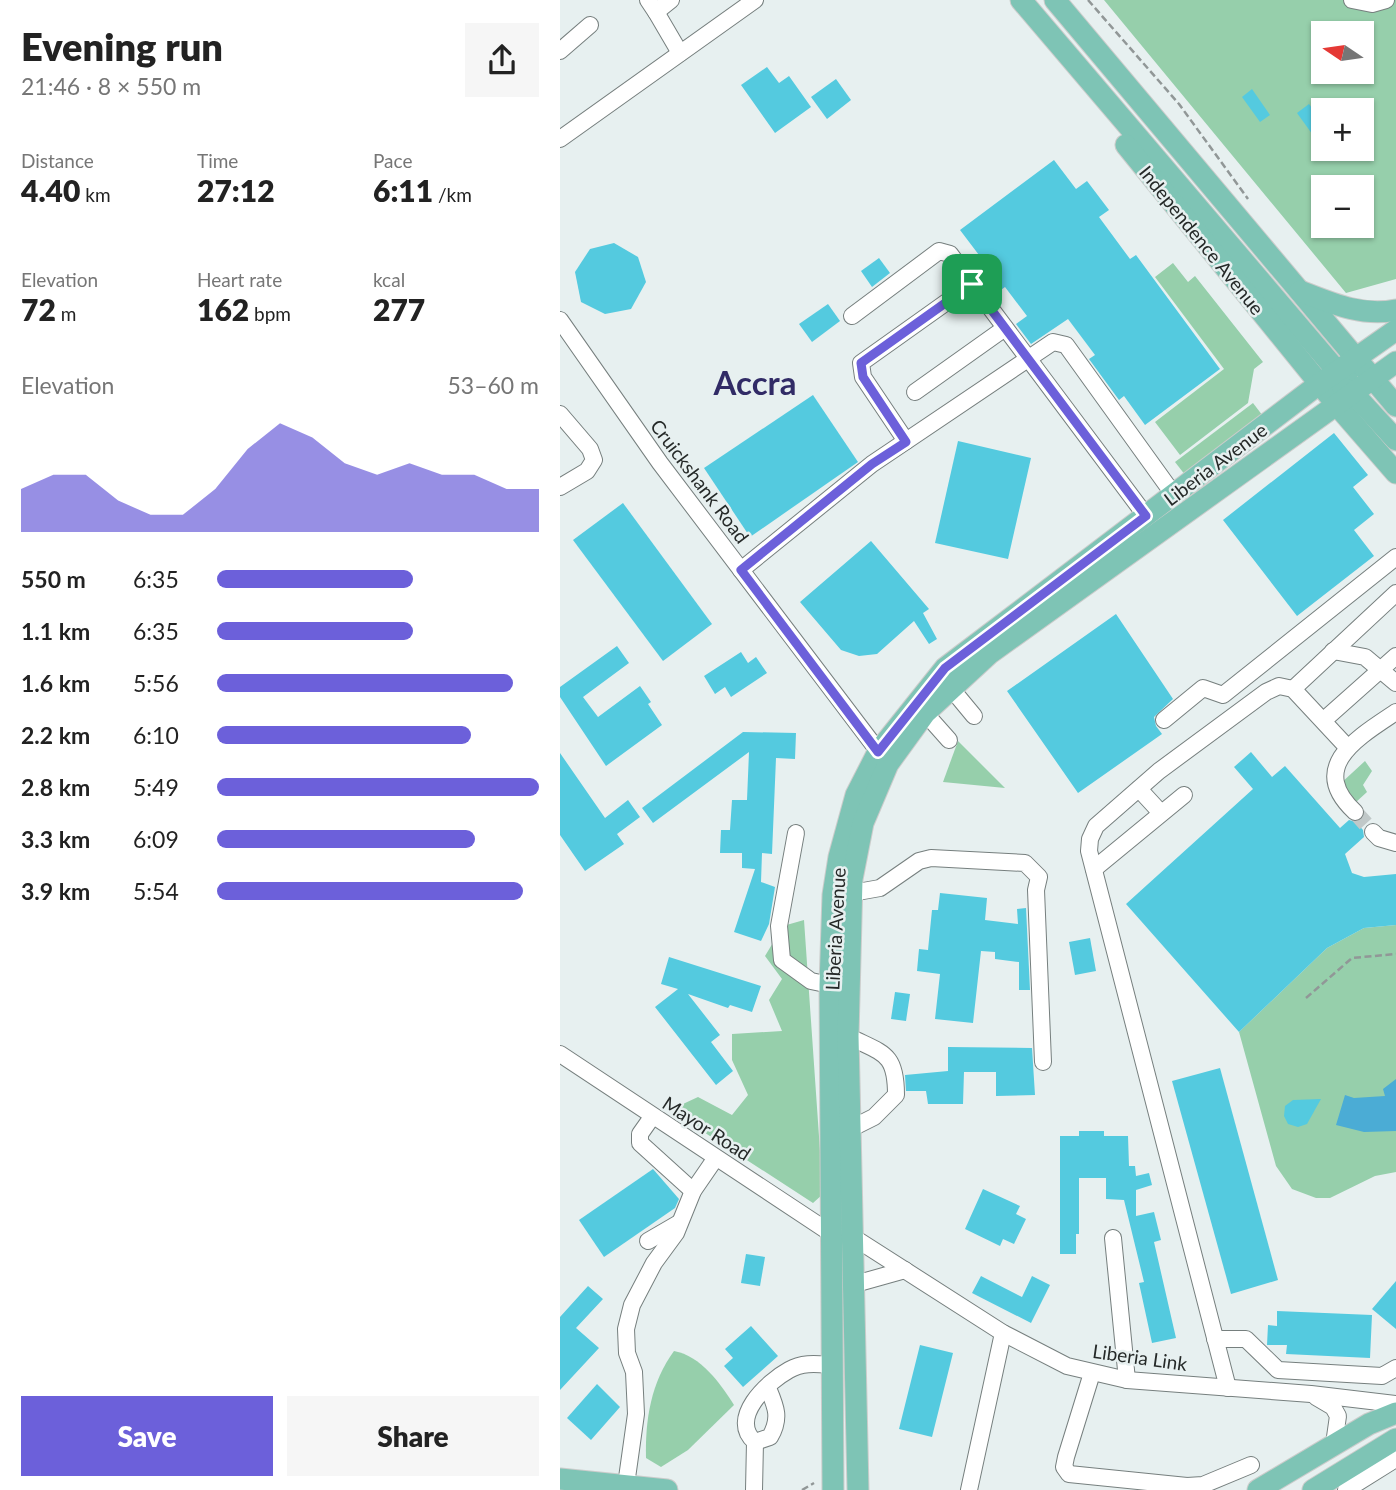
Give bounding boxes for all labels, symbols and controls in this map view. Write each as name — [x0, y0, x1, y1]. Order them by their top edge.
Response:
north arrow — [1311, 21, 1374, 84]
map controls — [1311, 21, 1374, 238]
text: Evening run — [21, 23, 223, 69]
button: share — [465, 23, 539, 97]
text: 21:46 · 8 × 550 m — [21, 72, 201, 100]
button: + — [1311, 98, 1374, 161]
text: Distance — [21, 149, 94, 172]
text: Time — [197, 149, 238, 172]
text: Pace — [373, 149, 412, 172]
street label: Independence Avenue — [1135, 161, 1269, 319]
text: 4.40 — [21, 172, 80, 208]
text: 27:12 — [197, 172, 275, 208]
text: 6:11 — [373, 172, 433, 208]
button: − — [1311, 175, 1374, 238]
text: km — [80, 183, 111, 206]
text: /km — [433, 183, 472, 206]
pin — [942, 254, 1002, 314]
icon: arrive — [953, 265, 991, 303]
text: Elevation — [21, 268, 98, 291]
text: Heart rate — [197, 268, 282, 291]
text: kcal — [373, 268, 405, 291]
text: 72 — [21, 291, 56, 327]
text: 162 — [197, 291, 249, 327]
text: 277 — [373, 291, 425, 327]
text: m — [56, 302, 76, 325]
text: bpm — [249, 302, 291, 325]
district label: Accra — [713, 362, 796, 402]
text: Elevation — [21, 371, 114, 399]
text: 53–60 m — [447, 371, 539, 399]
street label: Cruickshank Road — [646, 415, 754, 547]
street label: Liberia Avenue — [1159, 418, 1271, 510]
text: 550 m — [21, 565, 86, 593]
text: 6:35 — [133, 565, 179, 593]
text: 1.1 km — [21, 617, 90, 645]
text: 6:35 — [133, 617, 179, 645]
text: 1.6 km — [21, 669, 90, 697]
text: 5:56 — [133, 669, 179, 697]
text: 2.2 km — [21, 721, 90, 749]
text: 6:10 — [133, 721, 179, 749]
text: 2.8 km — [21, 773, 90, 801]
text: 5:49 — [133, 773, 179, 801]
text: 3.3 km — [21, 825, 90, 853]
text: 6:09 — [133, 825, 179, 853]
street label: Liberia Avenue — [820, 867, 850, 991]
text: 3.9 km — [21, 877, 90, 905]
text: 5:54 — [133, 877, 179, 905]
street label: Mayor Road — [659, 1091, 755, 1165]
street label: Liberia Link — [1091, 1339, 1189, 1375]
button: Save — [21, 1396, 273, 1476]
button: Share — [287, 1396, 539, 1476]

